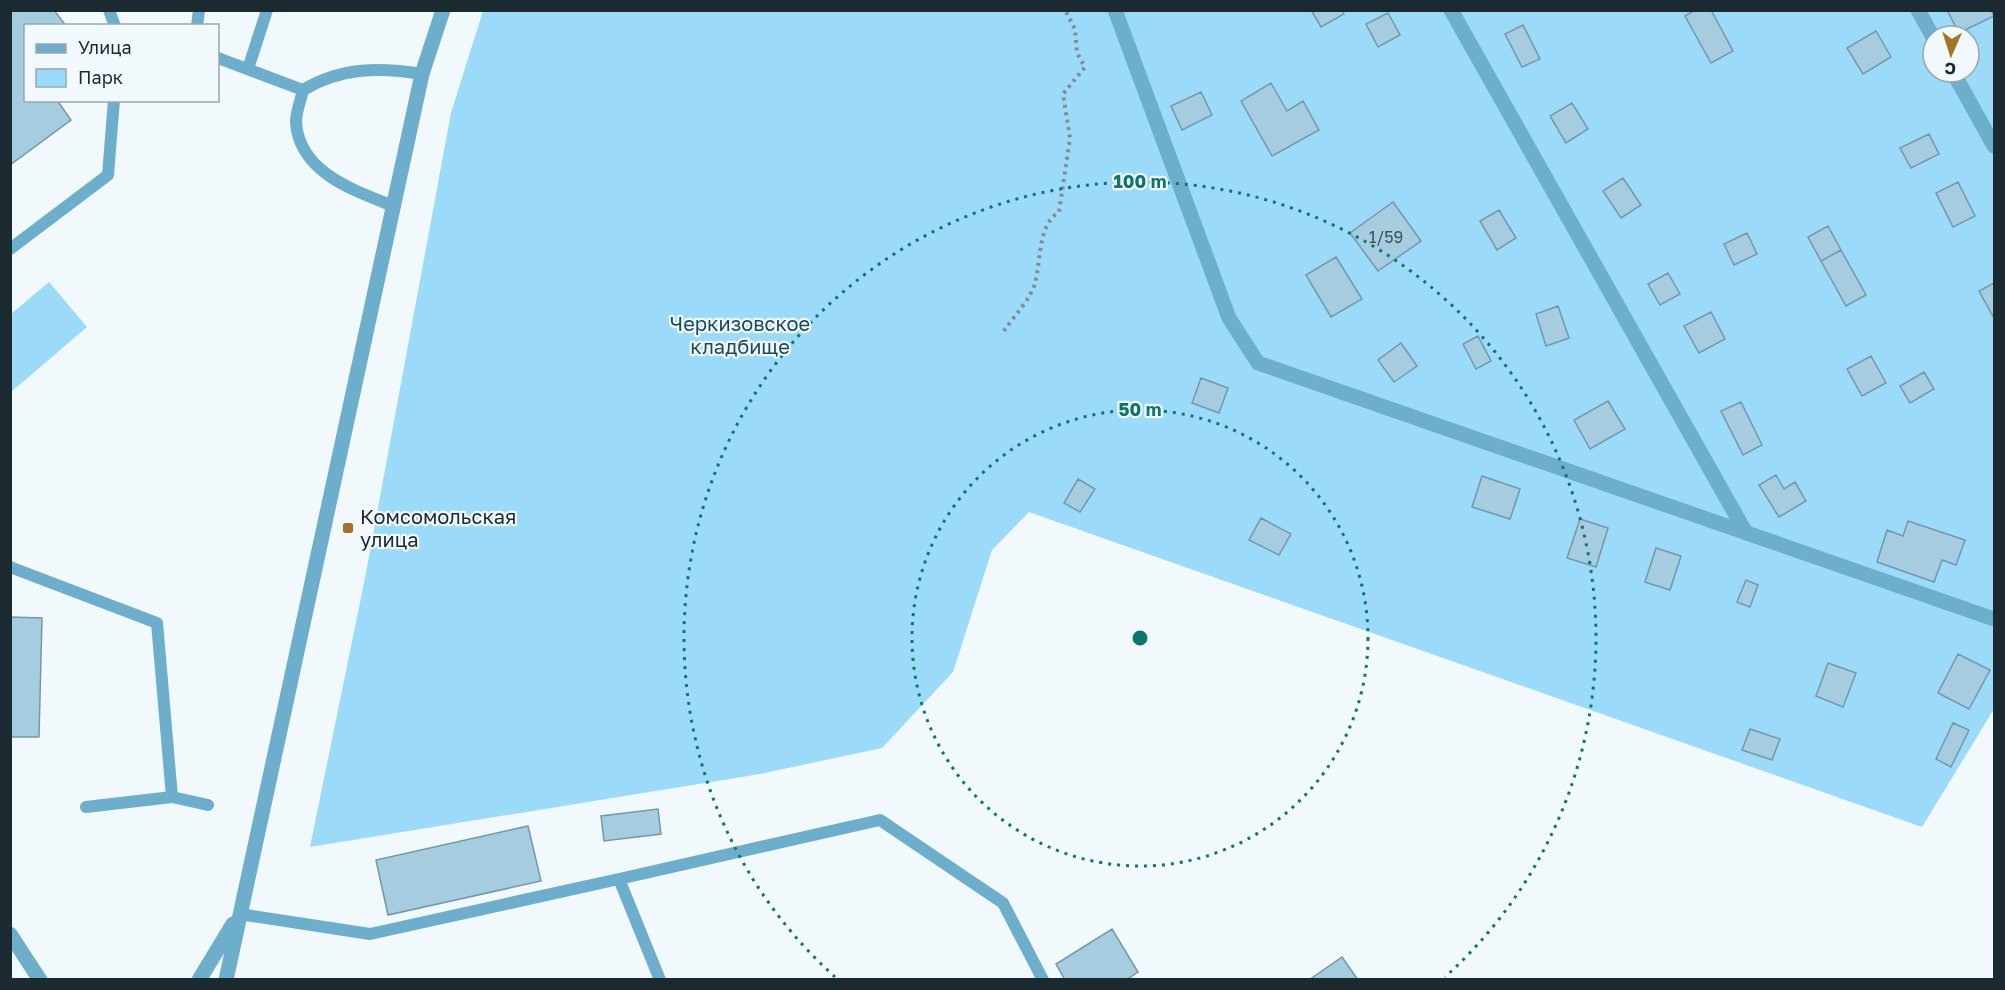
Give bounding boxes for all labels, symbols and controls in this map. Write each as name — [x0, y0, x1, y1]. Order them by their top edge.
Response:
legend — [24, 24, 219, 102]
north arrow — [1921, 24, 1981, 84]
text: Улица — [78, 36, 132, 58]
text: С — [1944, 59, 1956, 79]
text: Парк — [78, 66, 123, 88]
text: 100 m — [1114, 170, 1166, 192]
house number: 1/59 — [1369, 227, 1403, 247]
park label: Черкизовское кладбище — [670, 311, 810, 358]
text: 50 m — [1119, 398, 1161, 420]
place label: Комсомольская улица — [360, 504, 516, 551]
marker: Комсомольская улица — [341, 521, 355, 535]
centre of rings — [1130, 628, 1150, 648]

